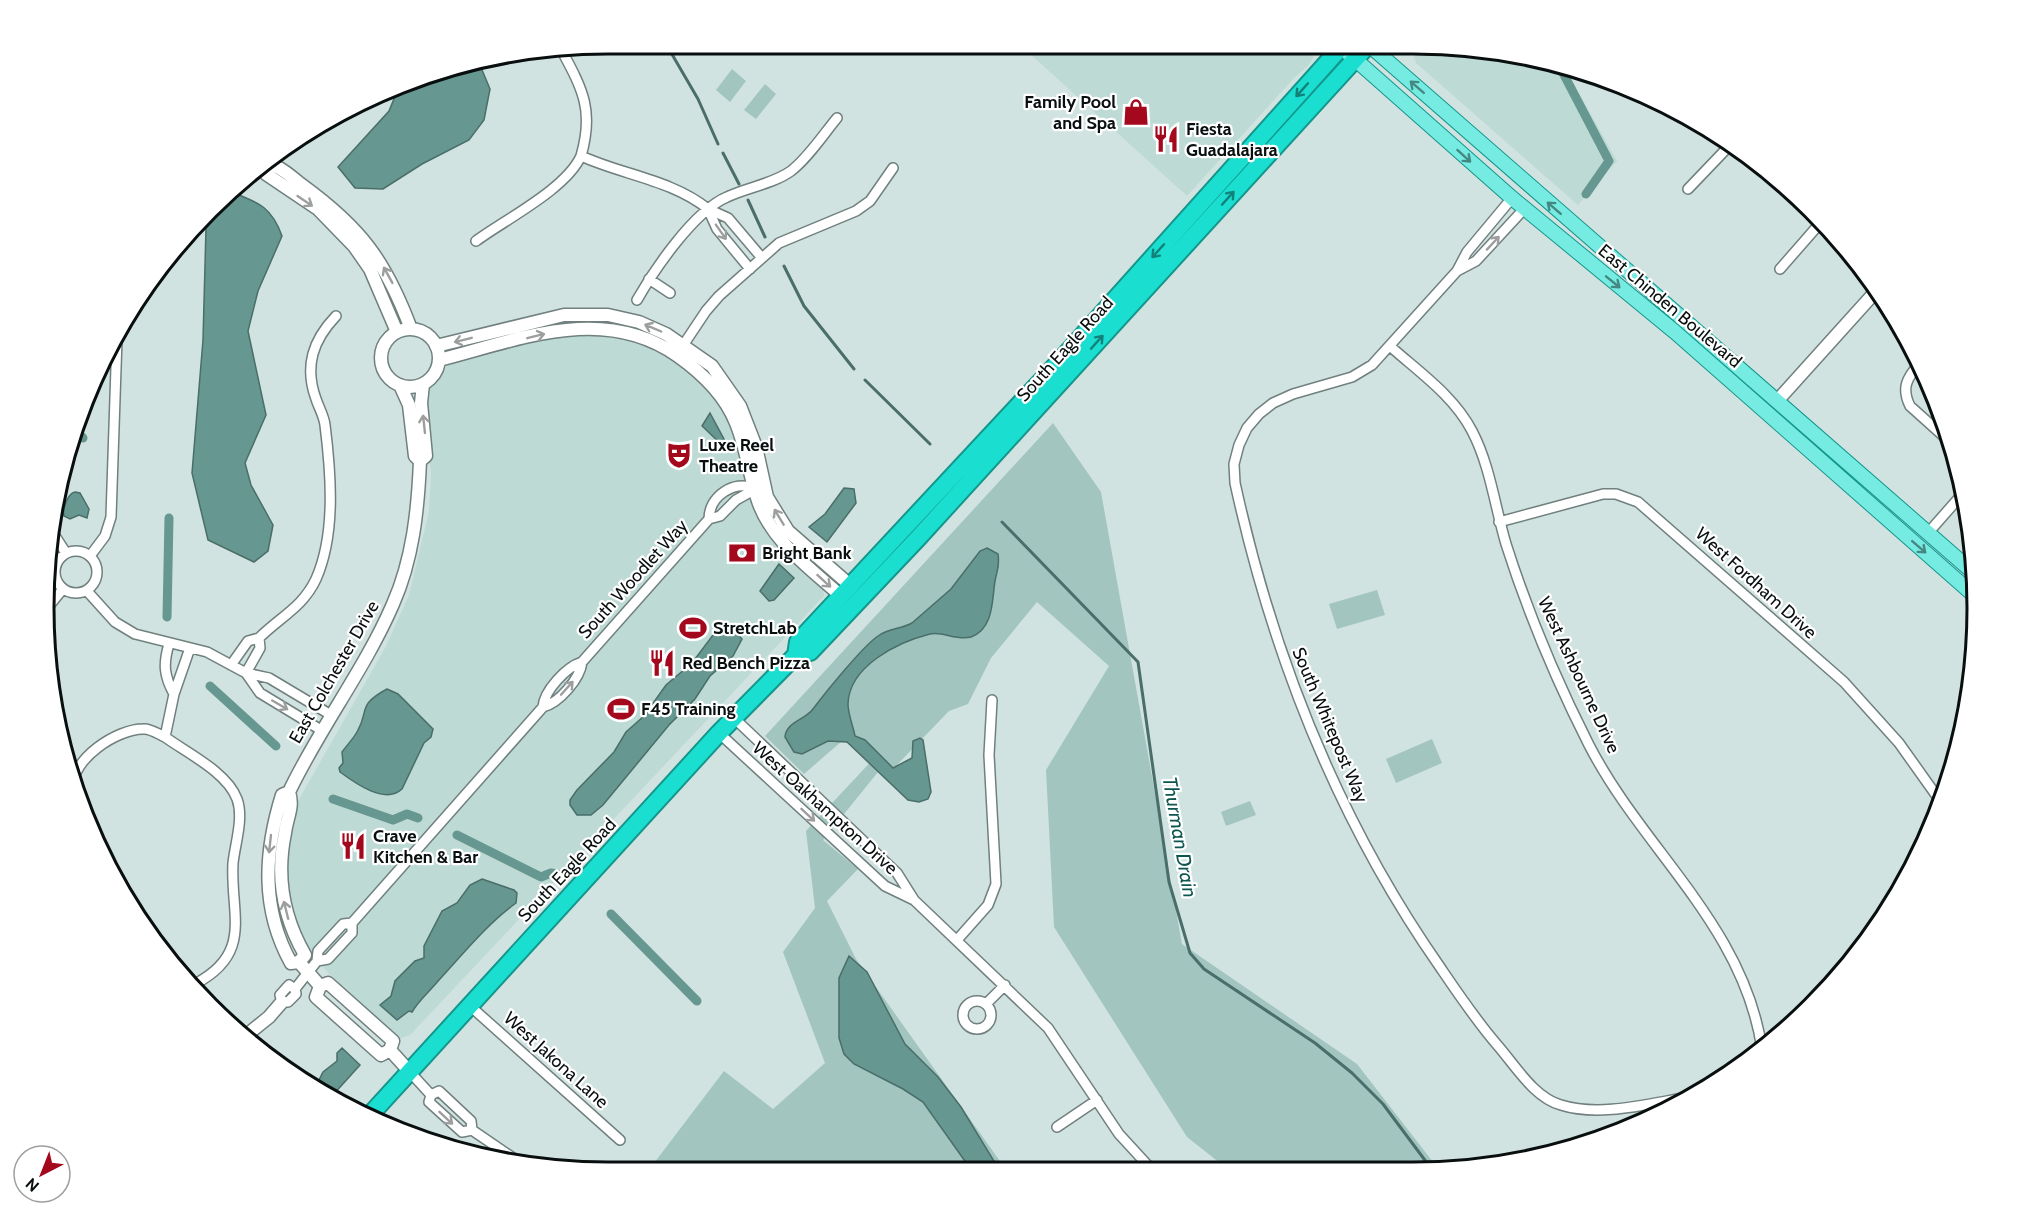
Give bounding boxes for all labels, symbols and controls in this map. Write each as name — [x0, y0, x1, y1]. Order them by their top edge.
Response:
one-way arrow — [1410, 80, 1425, 94]
one-way arrow — [1295, 82, 1309, 97]
place label: Family Pool and Spa — [1024, 91, 1116, 134]
shop icon: Family Pool and Spa — [1121, 97, 1151, 127]
place label: Fiesta Guadalajara — [1186, 118, 1278, 161]
restaurant icon: Fiesta Guadalajara — [1151, 124, 1181, 154]
one-way arrow — [1456, 149, 1471, 163]
one-way arrow — [1221, 190, 1235, 205]
one-way arrow — [296, 195, 313, 207]
one-way arrow — [1546, 201, 1562, 214]
one-way arrow — [715, 224, 727, 240]
one-way arrow — [1486, 236, 1500, 251]
street label: East Chinden Boulevard — [1594, 240, 1746, 372]
one-way arrow — [1151, 243, 1165, 258]
one-way arrow — [382, 267, 394, 284]
one-way arrow — [1605, 275, 1621, 288]
street label: South Eagle Road — [1012, 292, 1118, 406]
one-way arrow — [645, 322, 663, 333]
one-way arrow — [526, 329, 545, 341]
one-way arrow — [454, 334, 473, 346]
one-way arrow — [1090, 335, 1104, 350]
one-way arrow — [418, 414, 429, 434]
place label: Luxe Reel Theatre — [699, 434, 774, 477]
theatre icon: Luxe Reel Theatre — [664, 440, 694, 470]
one-way arrow — [772, 509, 784, 526]
street label: South Woodlet Way — [574, 515, 692, 643]
street label: West Fordham Drive — [1691, 523, 1821, 643]
bank icon: Bright Bank — [727, 538, 757, 568]
one-way arrow — [1911, 540, 1926, 554]
place label: Bright Bank — [762, 542, 852, 564]
one-way arrow — [816, 574, 831, 588]
street label: West Ashbourne Drive — [1533, 593, 1625, 757]
street label: East Colchester Drive — [284, 597, 384, 747]
sports icon: StretchLab — [678, 613, 708, 643]
place label: StretchLab — [713, 617, 797, 639]
street label: South Whitepost Way — [1287, 644, 1373, 806]
restaurant icon: Red Bench Pizza — [647, 648, 677, 678]
place label: Red Bench Pizza — [682, 652, 810, 674]
one-way arrow — [560, 681, 574, 696]
sports icon: F45 Training — [606, 694, 636, 724]
place label: F45 Training — [641, 698, 736, 720]
one-way arrow — [271, 700, 288, 712]
street label: West Oakhampton Drive — [748, 737, 902, 879]
water label: Thurman Drain — [1158, 775, 1202, 899]
one-way arrow — [800, 808, 815, 822]
street label: South Eagle Road — [513, 814, 621, 926]
place label: Crave Kitchen & Bar — [373, 825, 478, 868]
restaurant icon: Crave Kitchen & Bar — [338, 831, 368, 861]
one-way arrow — [264, 833, 275, 853]
one-way arrow — [279, 901, 291, 920]
street label: West Jakona Lane — [499, 1007, 613, 1113]
one-way arrow — [439, 1111, 454, 1125]
north arrow — [12, 1144, 72, 1204]
text: N — [22, 1174, 43, 1196]

